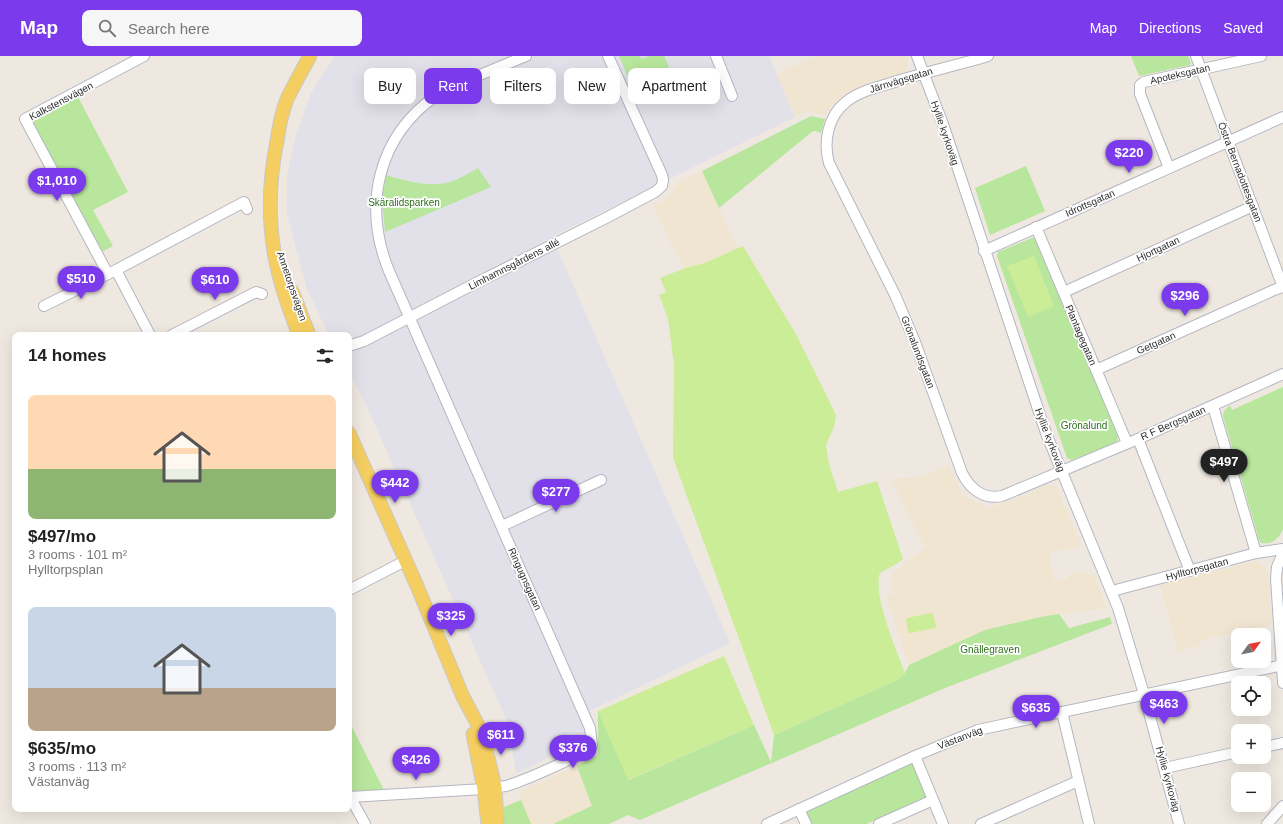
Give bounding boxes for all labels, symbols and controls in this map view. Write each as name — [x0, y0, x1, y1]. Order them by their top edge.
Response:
search box — [82, 10, 362, 46]
text: Map — [20, 17, 58, 38]
icon: search — [96, 17, 118, 39]
text: Search here — [128, 20, 210, 37]
text: Map — [1090, 20, 1117, 36]
text: Directions — [1139, 20, 1201, 36]
text: Saved — [1223, 20, 1263, 36]
street label: Apoteksgatan — [1149, 62, 1211, 86]
street label: Järnvägsgatan — [868, 65, 934, 95]
chip: Buy — [364, 68, 416, 104]
chip: Rent — [424, 68, 482, 104]
chip: Filters — [490, 68, 556, 104]
chip: New — [564, 68, 620, 104]
chip: Apartment — [628, 68, 720, 104]
street label: Kalkstensvägen — [27, 80, 95, 122]
street label: Hyllie kyrkoväg — [929, 99, 961, 167]
street label: Östra Bernadottesgatan — [1216, 120, 1264, 224]
pin: $220 — [1105, 140, 1153, 174]
text: $220 — [1115, 145, 1143, 160]
pin: $1,010 — [24, 168, 90, 202]
text: $1,010 — [37, 173, 77, 188]
street label: Idrottsgatan — [1064, 187, 1116, 219]
park label: Skäralidsparken — [368, 197, 440, 208]
street label: Hjortgatan — [1135, 234, 1181, 264]
street label: Limhamnsgårdens allé — [467, 236, 562, 292]
street label: Annetorpsvägen — [275, 250, 309, 322]
pin: $510 — [57, 266, 105, 300]
pin: $610 — [191, 267, 239, 301]
text: $510 — [67, 271, 95, 286]
text: $610 — [201, 272, 229, 287]
pin: $296 — [1161, 283, 1209, 317]
text: $296 — [1171, 288, 1199, 303]
street label: Plantagegatan — [1063, 303, 1099, 367]
street label: Grönalundsgatan — [899, 314, 937, 390]
street label: Getgatan — [1135, 330, 1177, 356]
icon: filters — [314, 345, 336, 367]
text: 14 homes — [28, 346, 106, 365]
street label: R F Bergsgatan — [1139, 404, 1207, 442]
street label: Hyllie kyrkoväg — [1033, 407, 1067, 473]
park label: Grönalund — [1061, 420, 1107, 431]
icon: home — [146, 421, 218, 493]
pin: $497 — [1200, 449, 1248, 483]
text: $497 — [1210, 454, 1238, 469]
pin: $442 — [371, 470, 419, 504]
text: $442 — [381, 475, 409, 490]
pin: $277 — [532, 479, 580, 513]
text: $277 — [542, 484, 570, 499]
text: $497/mo — [28, 527, 96, 546]
street label: Ringugnsgatan — [506, 546, 544, 612]
text: 3 rooms · 101 m² — [28, 547, 127, 562]
street label: Hylltorpsgatan — [1165, 555, 1229, 583]
text: Hylltorpsplan — [28, 562, 103, 577]
pin: $325 — [427, 603, 475, 637]
text: $325 — [437, 608, 465, 623]
north arrow — [1231, 628, 1271, 668]
map controls — [1231, 628, 1271, 812]
icon: home — [146, 633, 218, 705]
park label: Gnällegraven — [960, 644, 1020, 655]
button: locate — [1231, 676, 1271, 716]
pin: $463 — [1140, 691, 1188, 725]
pin: $635 — [1012, 695, 1060, 729]
text: $463 — [1150, 696, 1178, 711]
text: $635 — [1022, 700, 1050, 715]
pin: $611 — [477, 722, 525, 756]
street label: Västanväg — [936, 724, 984, 752]
button: + — [1231, 724, 1271, 764]
text: $611 — [487, 727, 515, 742]
pin: $376 — [549, 735, 597, 769]
text: $635/mo — [28, 739, 96, 758]
text: $376 — [559, 740, 587, 755]
street label: Hyllie kyrkoväg — [1154, 745, 1182, 813]
pin: $426 — [392, 747, 440, 781]
text: $426 — [402, 752, 430, 767]
text: 3 rooms · 113 m² — [28, 759, 126, 774]
button: − — [1231, 772, 1271, 812]
text: Västanväg — [28, 774, 89, 789]

